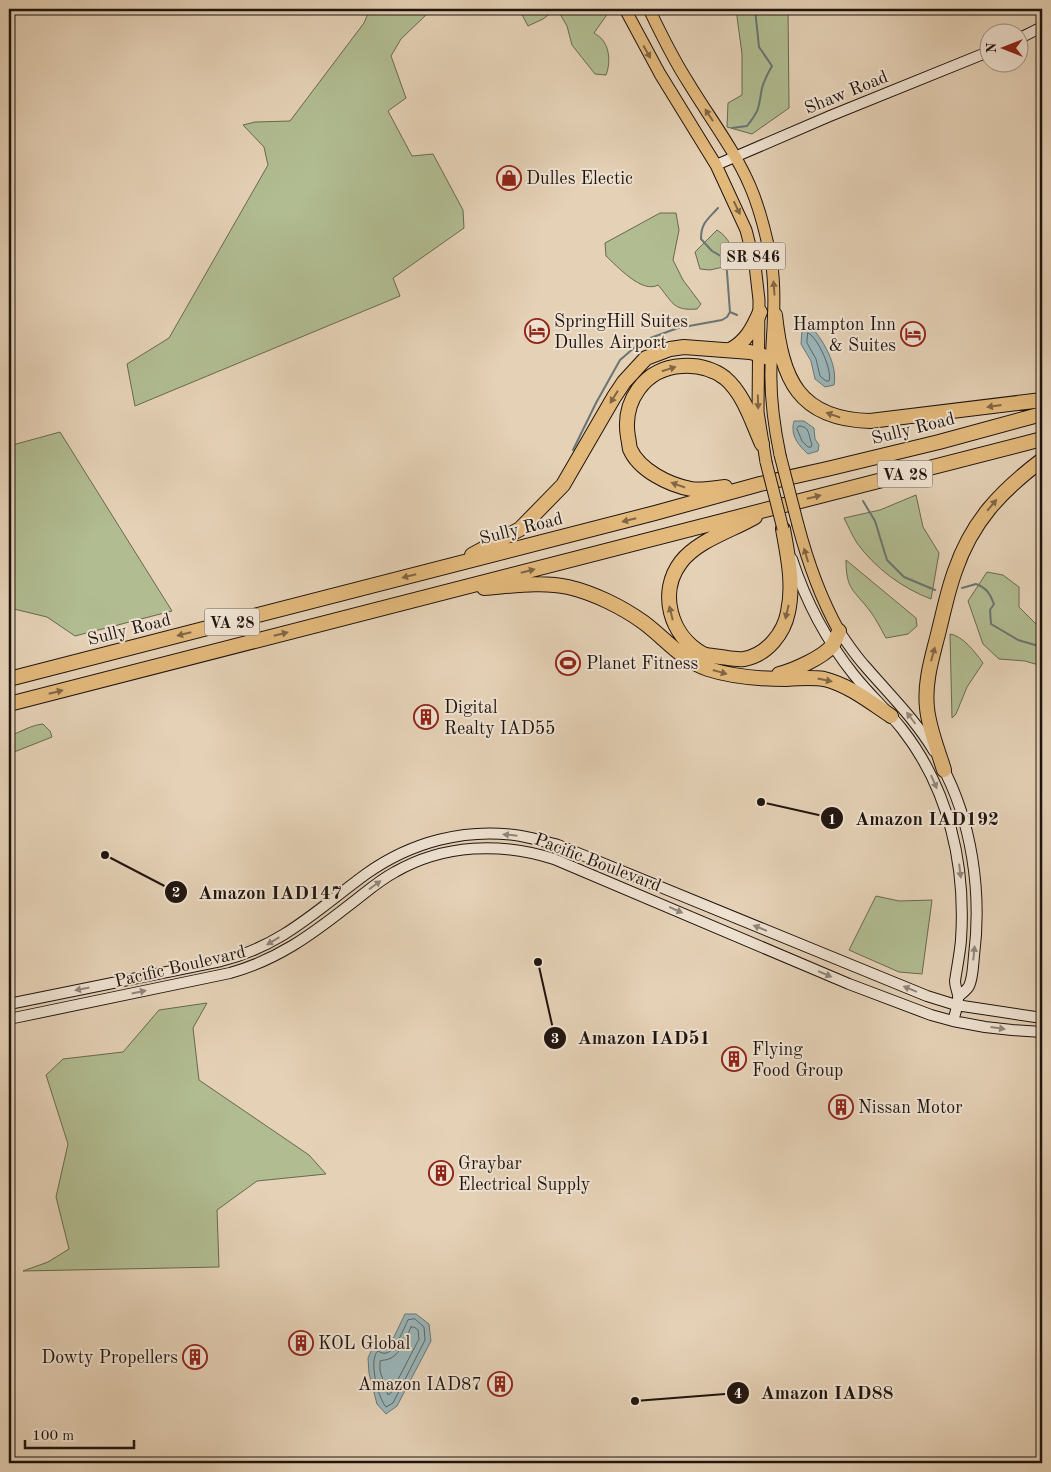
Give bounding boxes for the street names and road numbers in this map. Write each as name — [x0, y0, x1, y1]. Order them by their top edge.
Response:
street label: Shaw Road — [802, 68, 891, 118]
road number: SR 846 — [720, 242, 786, 270]
street label: Sully Road — [870, 410, 957, 448]
road number: VA 28 — [878, 460, 932, 488]
street label: Sully Road — [478, 510, 565, 548]
road number: VA 28 — [204, 608, 260, 636]
street label: Sully Road — [86, 611, 173, 649]
street label: Pacific Boulevard — [532, 830, 664, 895]
street label: Pacific Boulevard — [113, 943, 248, 991]

